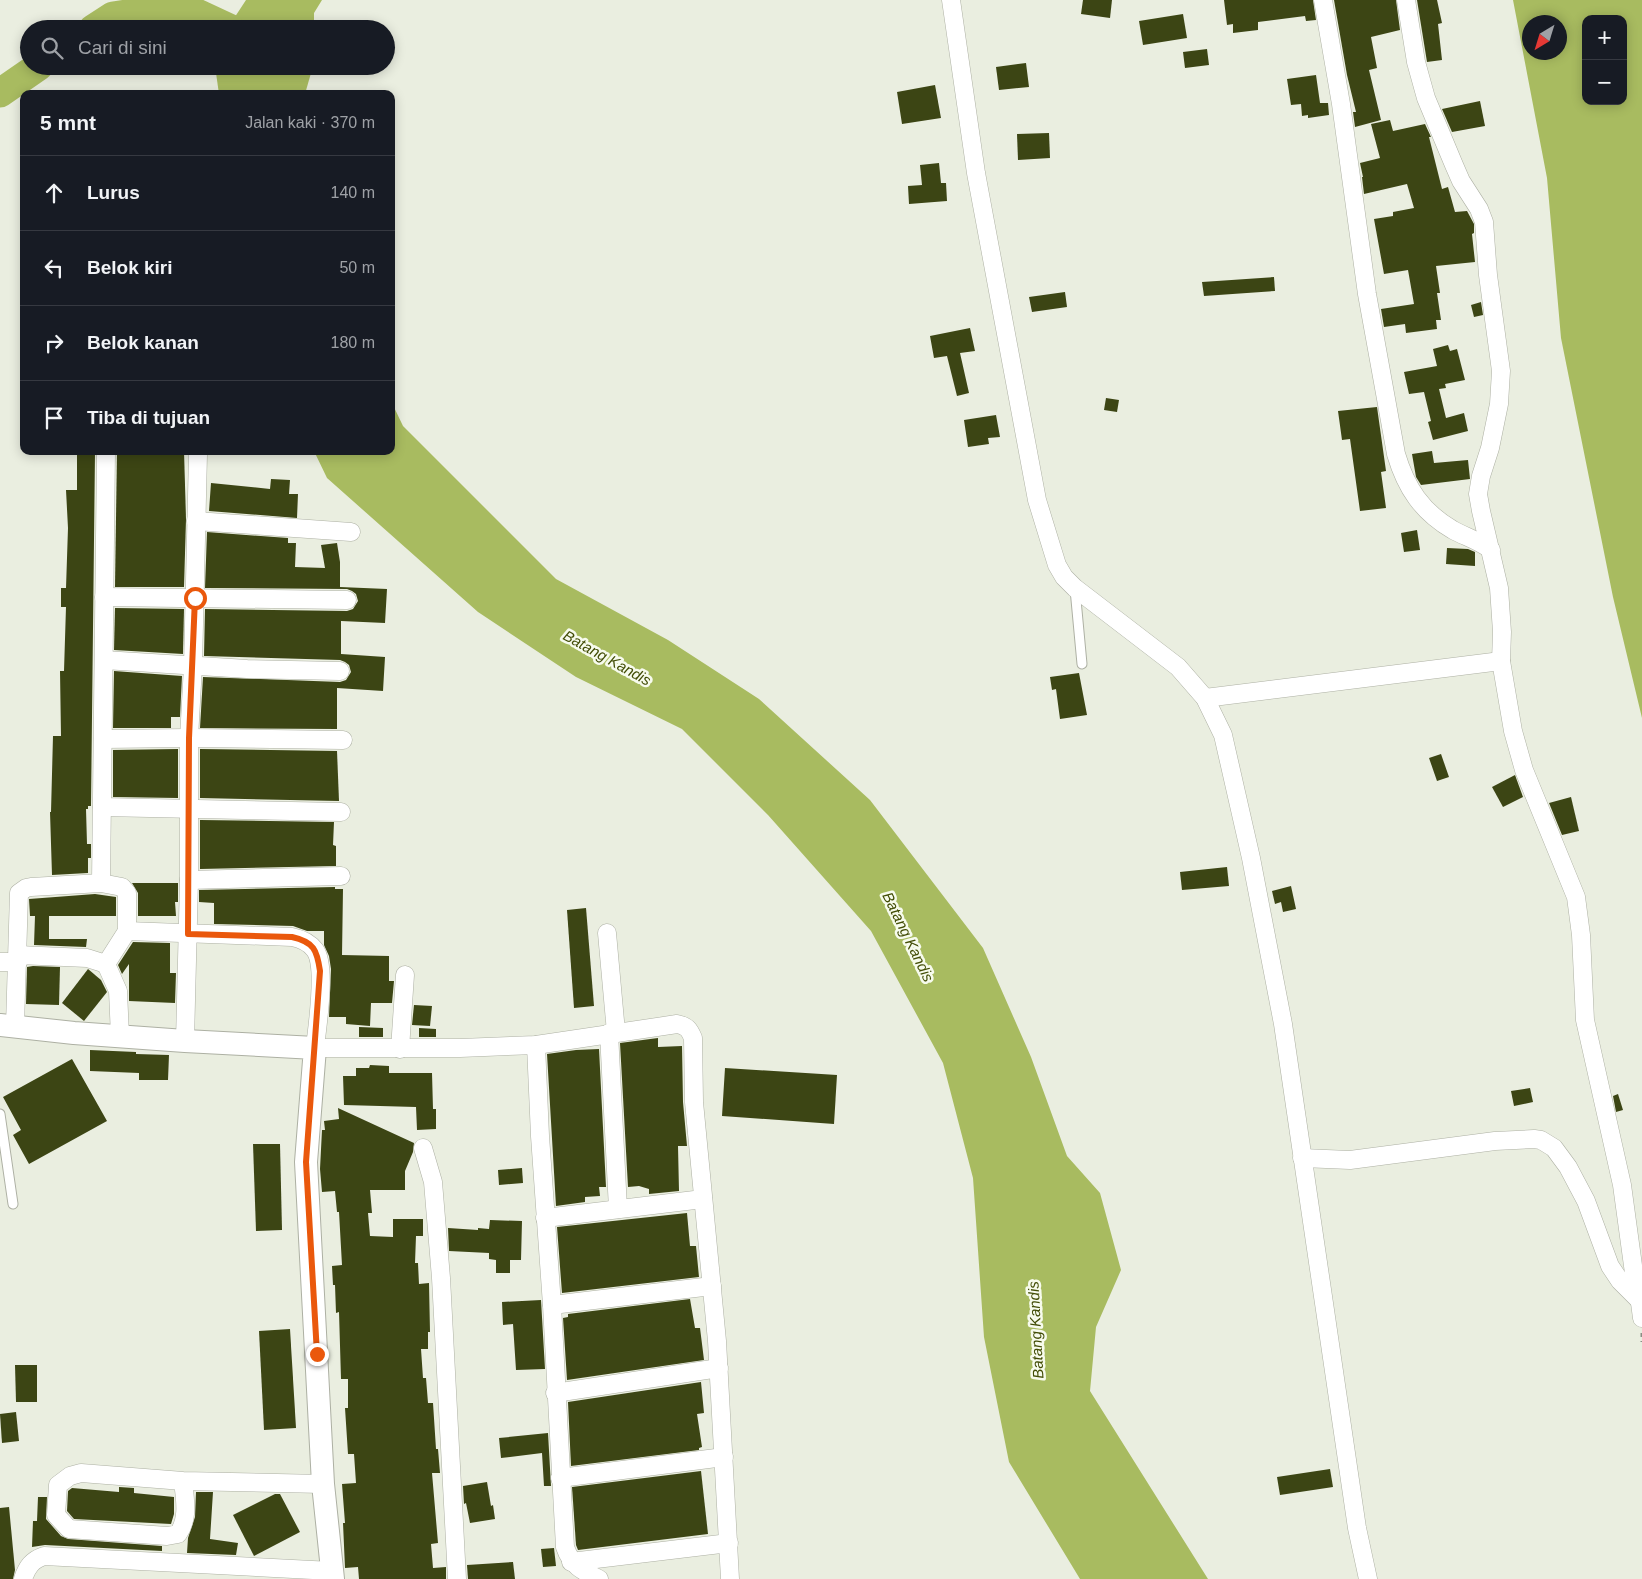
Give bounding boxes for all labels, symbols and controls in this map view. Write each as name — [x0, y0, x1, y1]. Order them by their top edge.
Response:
north arrow — [1522, 15, 1567, 60]
map controls — [1582, 15, 1627, 105]
button: + — [1582, 15, 1627, 60]
search box — [20, 20, 395, 75]
icon: search — [38, 34, 66, 62]
text: Cari di sini — [78, 37, 167, 58]
button: − — [1582, 60, 1627, 105]
text: 5 mnt — [40, 111, 96, 134]
text: Jalan kaki · 370 m — [245, 114, 375, 131]
icon: ahead — [40, 179, 68, 207]
text: Lurus — [87, 182, 140, 203]
text: 140 m — [331, 184, 375, 201]
icon: left — [40, 254, 68, 282]
text: Belok kiri — [87, 257, 173, 278]
text: 50 m — [339, 259, 375, 276]
icon: right — [40, 329, 68, 357]
text: Belok kanan — [87, 332, 199, 353]
text: 180 m — [331, 334, 375, 351]
icon: arrive — [40, 404, 68, 432]
text: Tiba di tujuan — [87, 407, 210, 428]
route start — [184, 587, 207, 610]
water label: Batang Kandis — [560, 626, 654, 689]
water label: Batang Kandis — [879, 889, 938, 985]
water label: Batang Kandis — [1024, 1280, 1047, 1379]
route end — [306, 1343, 329, 1366]

